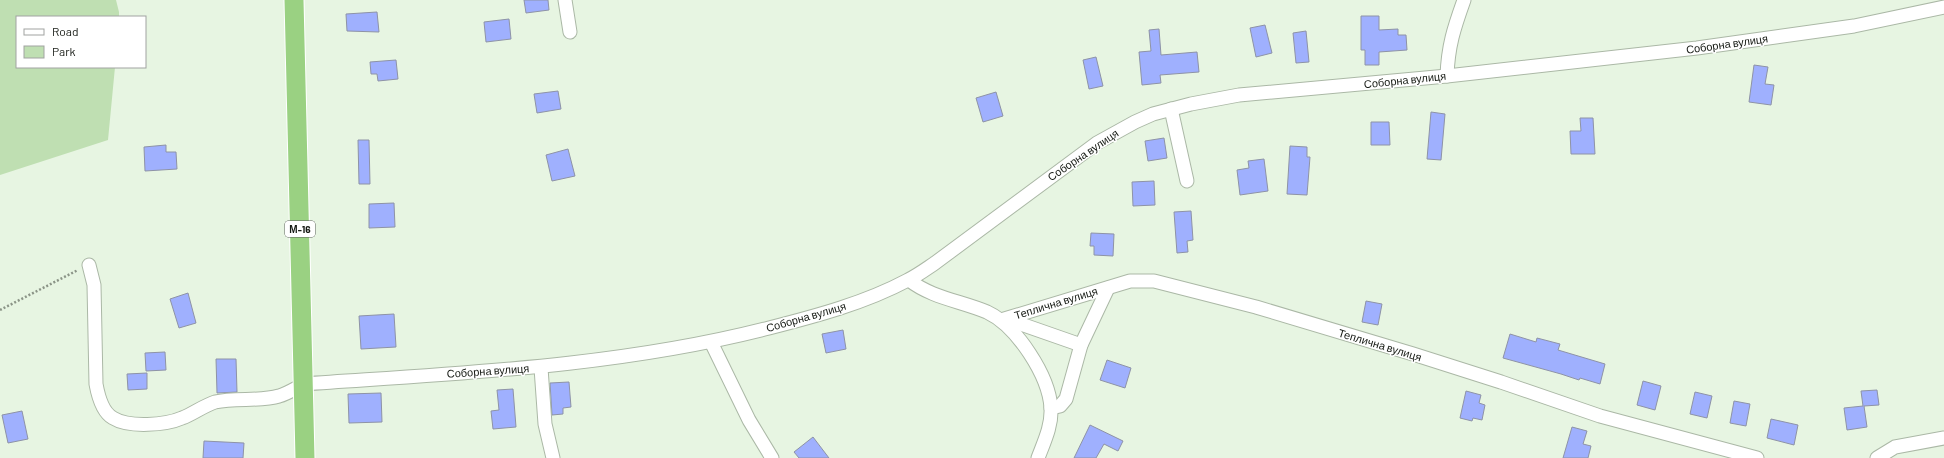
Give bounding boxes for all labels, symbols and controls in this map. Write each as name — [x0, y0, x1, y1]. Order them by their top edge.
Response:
legend — [16, 16, 146, 68]
text: Road — [52, 24, 79, 38]
street label: Соборна вулиця — [1685, 31, 1769, 56]
text: Park — [52, 44, 76, 58]
street label: Соборна вулиця — [1363, 69, 1447, 90]
street label: Соборна вулиця — [1045, 126, 1121, 183]
road number: М-16 — [285, 221, 315, 237]
street label: Теплична вулиця — [1013, 284, 1099, 321]
street label: Соборна вулиця — [764, 299, 847, 334]
street label: Теплична вулиця — [1337, 326, 1423, 363]
street label: Соборна вулиця — [446, 361, 530, 380]

